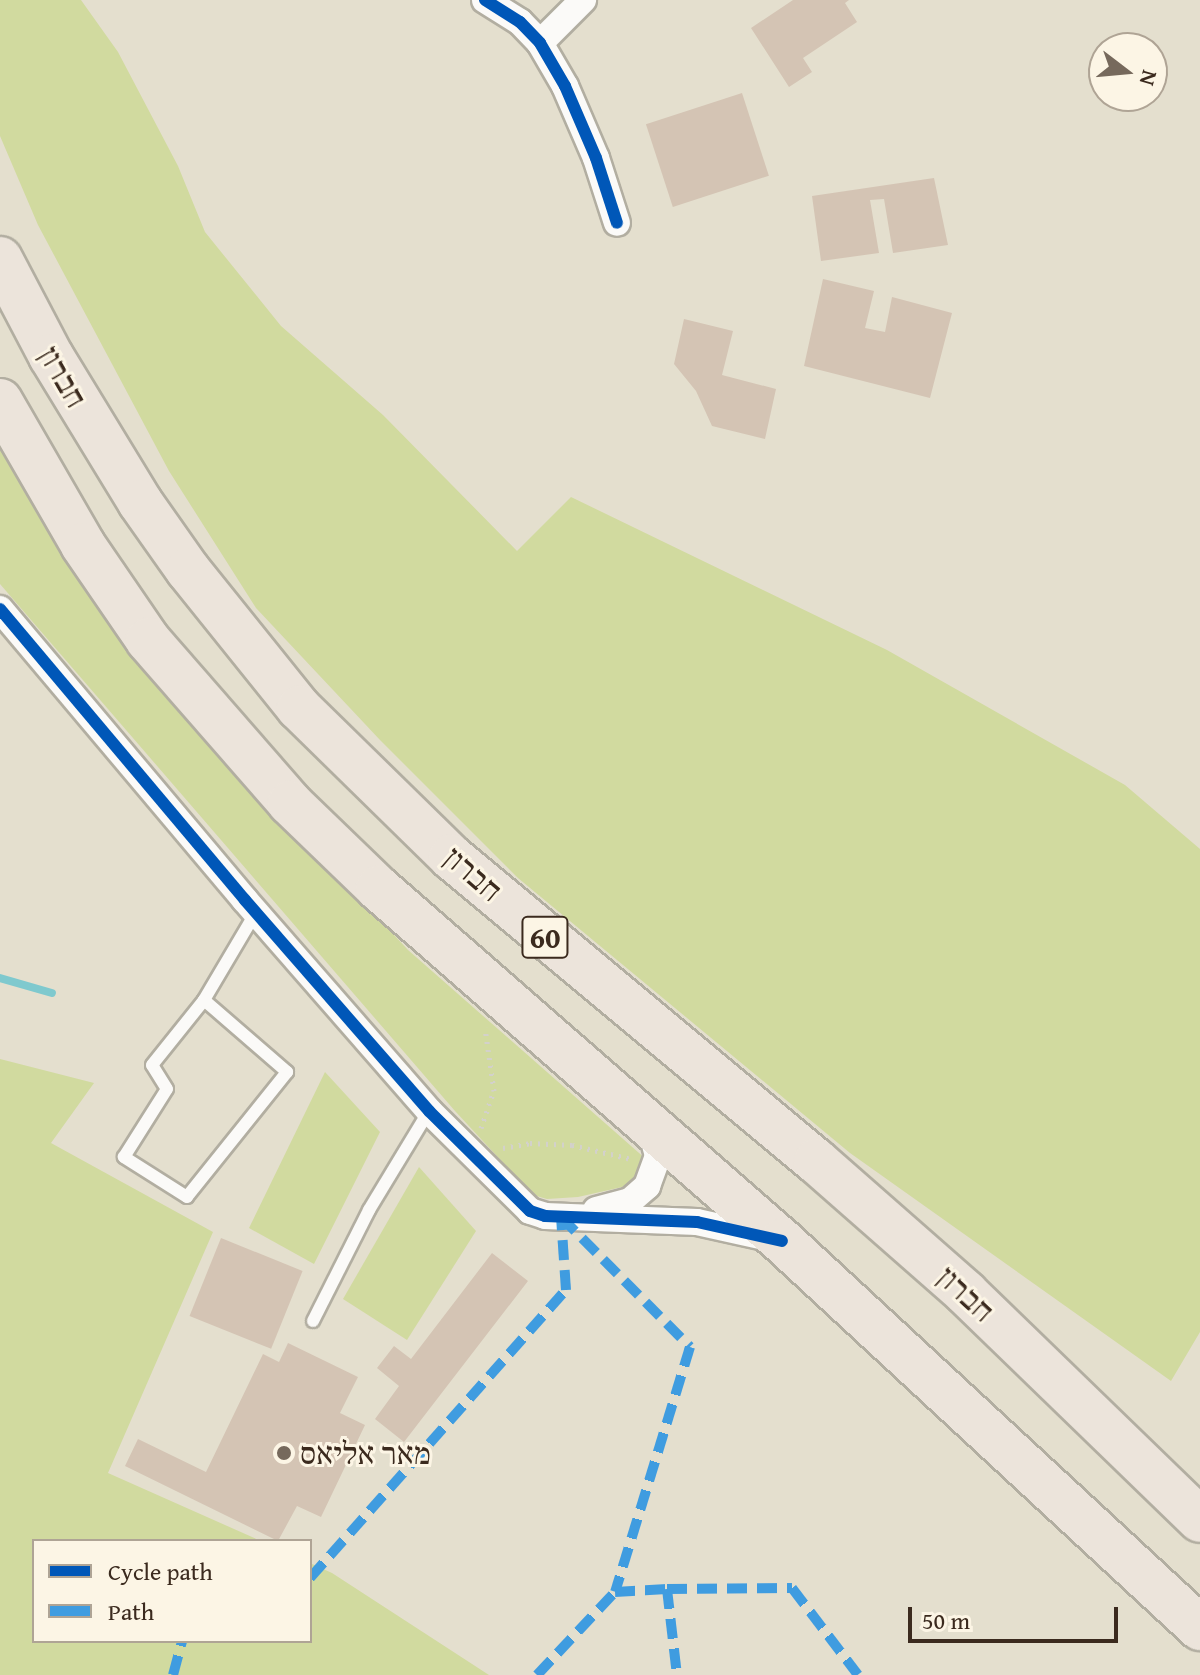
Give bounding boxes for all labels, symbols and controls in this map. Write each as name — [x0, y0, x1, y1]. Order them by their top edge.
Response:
north arrow — [1088, 32, 1168, 112]
text: N — [1132, 67, 1167, 90]
street label: חברון — [30, 340, 96, 414]
street label: חברון — [436, 838, 510, 910]
road number: 60 — [521, 911, 569, 963]
street label: חברון — [929, 1258, 1003, 1330]
place label: מאר אליאס — [300, 1434, 431, 1472]
marker: מאר אליאס — [275, 1444, 293, 1462]
legend — [32, 1539, 312, 1643]
text: Cycle path — [108, 1554, 213, 1589]
scale bar — [912, 1591, 1122, 1641]
text: Path — [108, 1594, 154, 1629]
text: 50 m — [922, 1603, 970, 1638]

